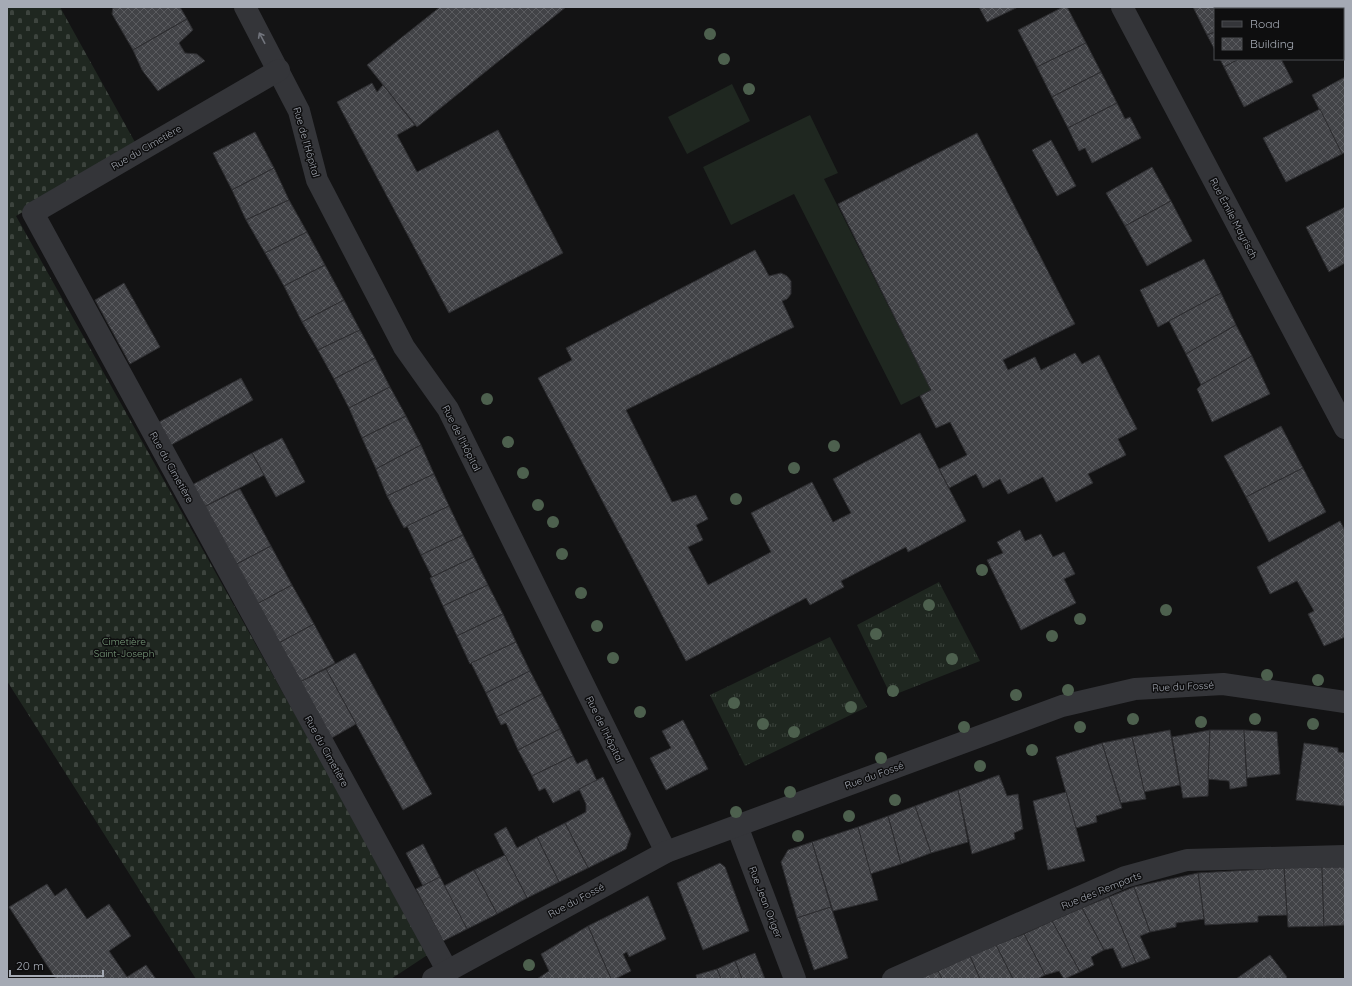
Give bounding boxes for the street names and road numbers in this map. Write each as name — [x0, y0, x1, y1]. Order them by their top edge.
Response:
street label: Rue de l'Hôpital — [290, 105, 323, 179]
street label: Rue du Cimetière — [109, 122, 184, 173]
street label: Rue Émile Mayrisch — [1207, 176, 1260, 261]
street label: Rue de l'Hôpital — [439, 403, 484, 473]
street label: Rue du Cimetière — [147, 429, 197, 505]
street label: Rue du Fossé — [1152, 678, 1215, 695]
street label: Rue de l'Hôpital — [583, 694, 626, 765]
street label: Rue du Cimetière — [302, 713, 352, 789]
street label: Rue du Fossé — [843, 759, 906, 792]
street label: Rue Jean Origer — [746, 864, 785, 940]
street label: Rue des Remparts — [1059, 868, 1144, 913]
street label: Rue du Fossé — [546, 880, 607, 921]

